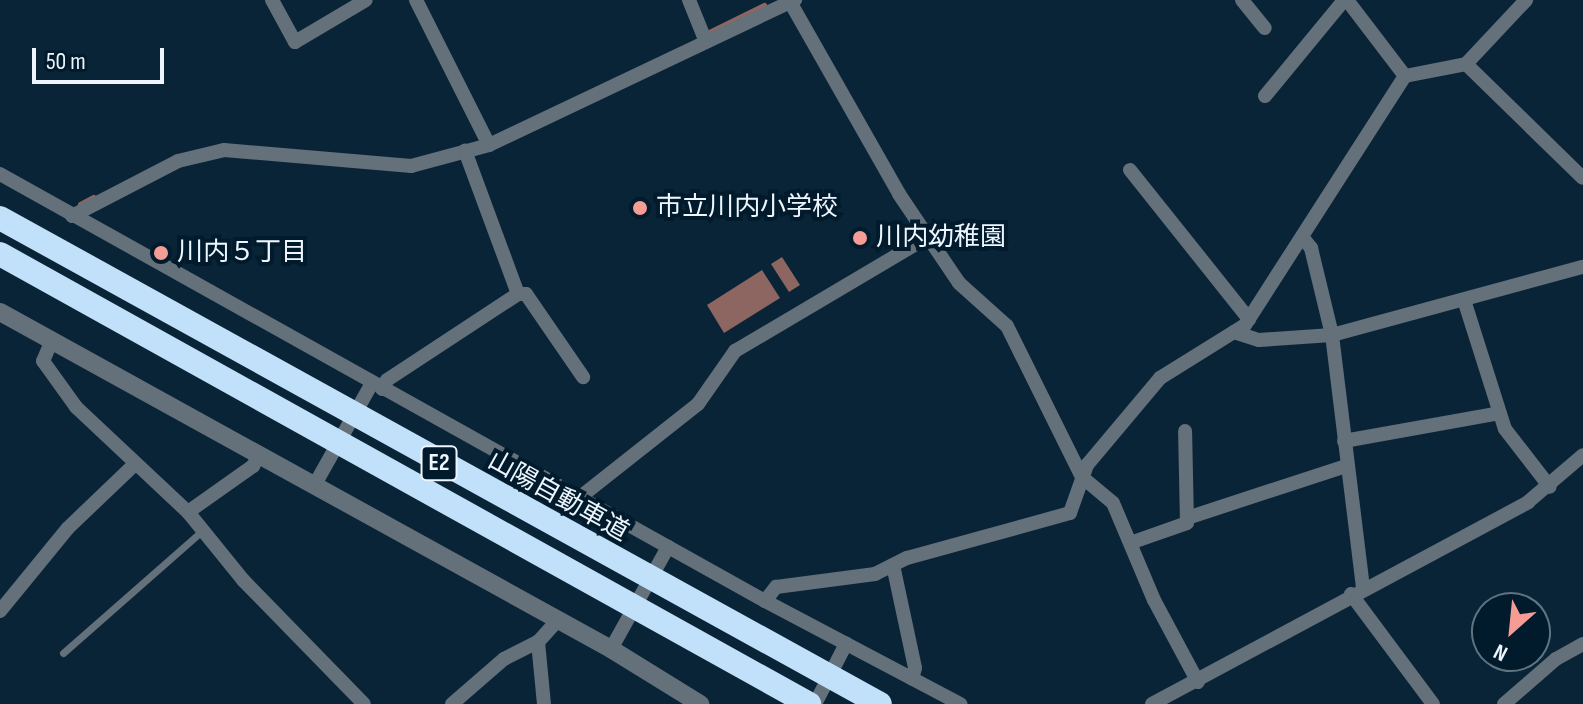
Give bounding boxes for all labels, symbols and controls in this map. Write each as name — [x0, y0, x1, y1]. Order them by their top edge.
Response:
scale bar — [36, 32, 168, 82]
text: 50 m — [46, 47, 86, 76]
place label: 市立川内小学校 — [656, 192, 838, 224]
marker: 市立川内小学校 — [631, 199, 649, 217]
place label: 川内幼稚園 — [876, 222, 1006, 254]
marker: 川内幼稚園 — [851, 229, 869, 247]
place label: 川内５丁目 — [177, 237, 307, 269]
marker: 川内５丁目 — [152, 244, 170, 262]
road number: E2 — [419, 443, 459, 483]
street label: 山陽自動車道 — [482, 446, 634, 548]
north arrow — [1471, 592, 1551, 672]
text: N — [1489, 637, 1512, 667]

